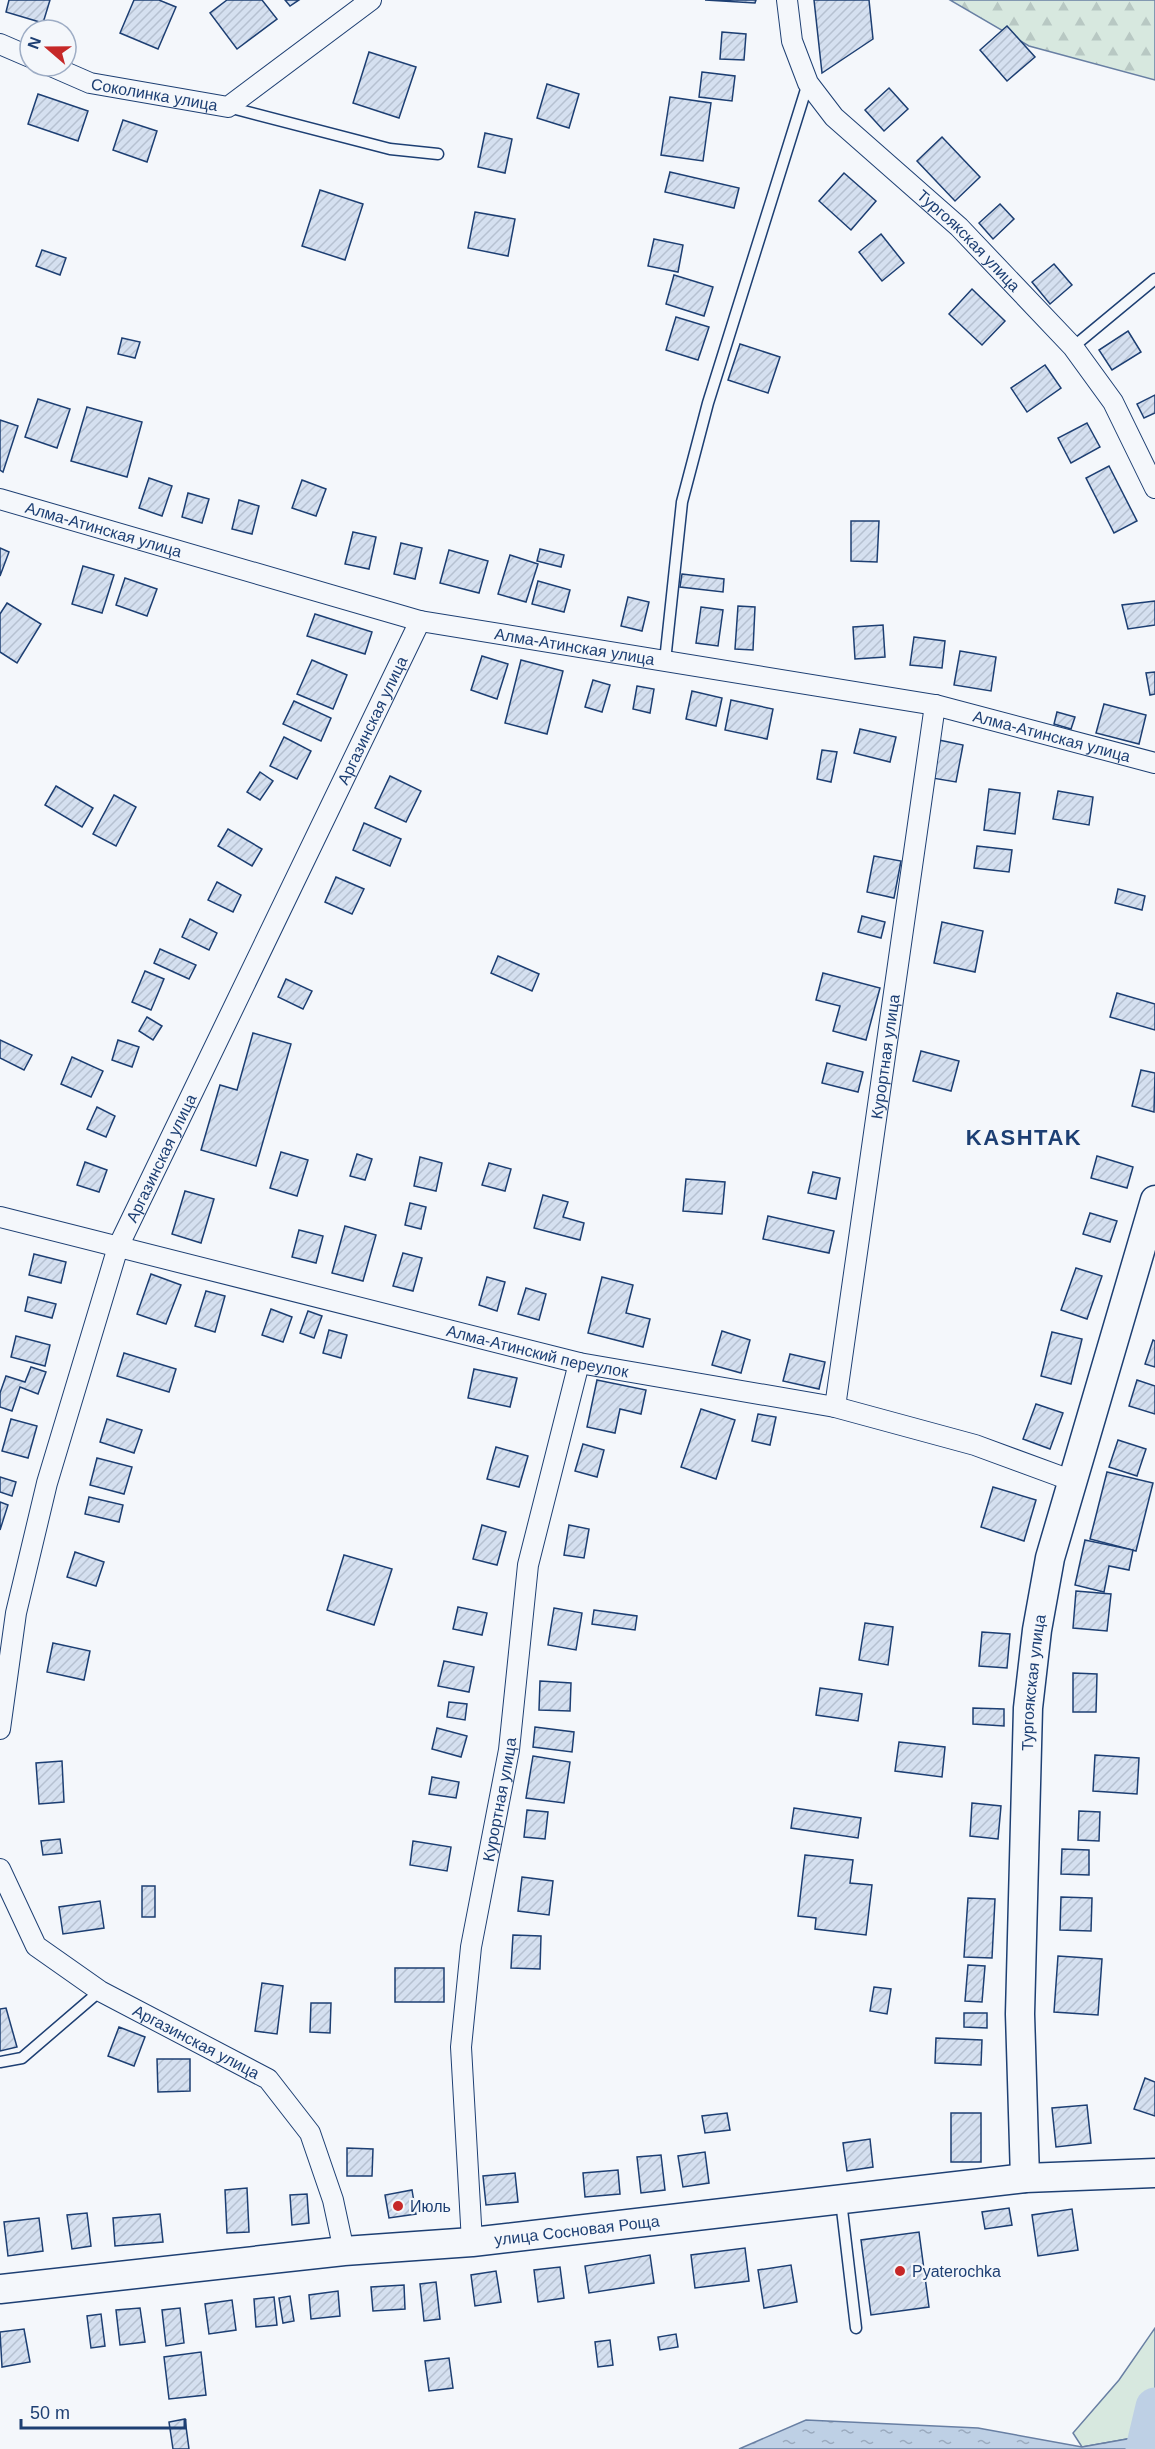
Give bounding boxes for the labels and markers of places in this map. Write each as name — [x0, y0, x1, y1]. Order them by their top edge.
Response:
place label: Июль — [410, 2198, 451, 2215]
marker: Июль — [391, 2199, 405, 2213]
place label: Pyaterochka — [912, 2263, 1001, 2280]
marker: Pyaterochka — [893, 2264, 907, 2278]

